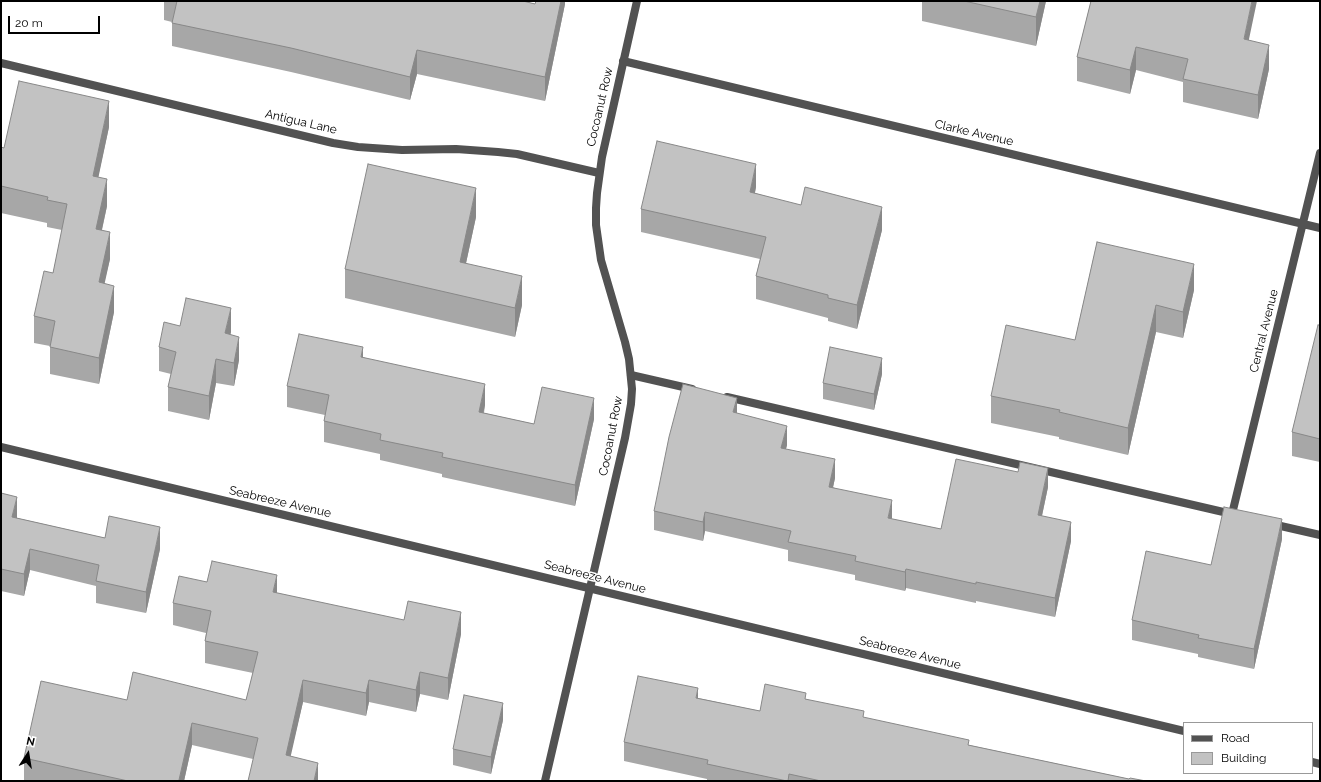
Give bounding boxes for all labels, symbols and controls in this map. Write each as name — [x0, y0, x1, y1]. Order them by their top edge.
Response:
scale bar — [10, 8, 102, 34]
text: 20 m — [15, 16, 43, 30]
street label: Cocoanut Row — [584, 66, 616, 148]
street label: Antigua Lane — [264, 107, 338, 137]
street label: Clarke Avenue — [933, 117, 1015, 149]
street label: Central Avenue — [1247, 288, 1281, 374]
street label: Cocoanut Row — [596, 395, 626, 477]
street label: Seabreeze Avenue — [228, 483, 332, 521]
street label: Seabreeze Avenue — [543, 557, 647, 597]
street label: Seabreeze Avenue — [858, 633, 962, 673]
legend — [1183, 722, 1313, 774]
text: Road — [1221, 731, 1250, 745]
north arrow — [8, 734, 48, 774]
text: N — [25, 735, 36, 749]
text: Building — [1221, 751, 1267, 765]

